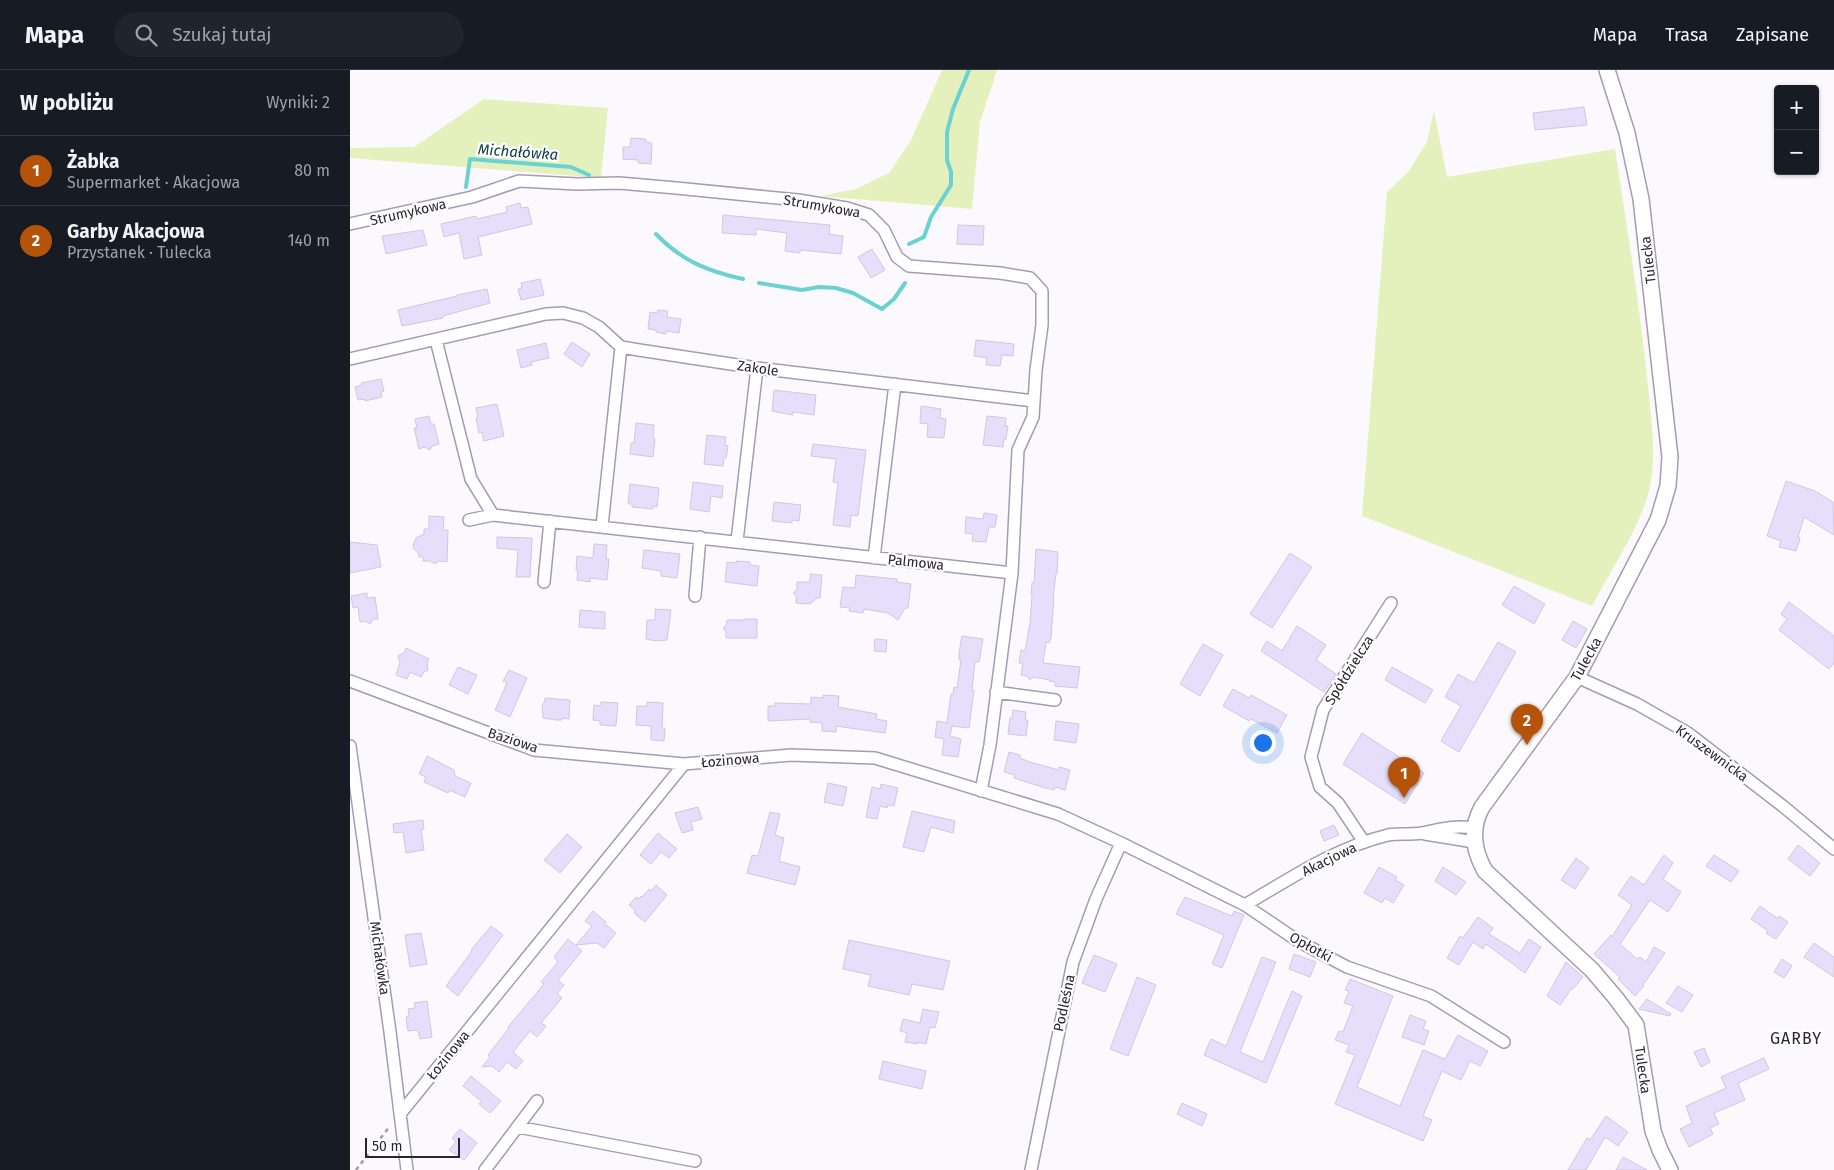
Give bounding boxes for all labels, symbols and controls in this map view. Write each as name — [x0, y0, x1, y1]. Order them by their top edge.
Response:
search box — [114, 12, 464, 57]
text: Mapa — [25, 21, 84, 49]
icon: search — [132, 21, 160, 49]
text: Szukaj tutaj — [172, 23, 272, 46]
text: Mapa — [1593, 24, 1637, 46]
text: Trasa — [1665, 24, 1708, 46]
text: Zapisane — [1736, 24, 1809, 46]
map controls — [1774, 85, 1819, 175]
button: + — [1774, 85, 1819, 130]
text: W pobliżu — [20, 90, 114, 116]
text: Wyniki: 2 — [266, 93, 330, 112]
button: − — [1774, 130, 1819, 175]
water label: Michałówka — [477, 140, 559, 164]
text: Żabka — [67, 150, 119, 173]
text: 1 — [32, 161, 40, 180]
text: 80 m — [294, 161, 330, 180]
text: Supermarket · Akacjowa — [67, 173, 240, 192]
street label: Strumykowa — [782, 191, 862, 222]
street label: Strumykowa — [368, 195, 448, 230]
text: Garby Akacjowa — [67, 220, 205, 243]
text: 2 — [32, 231, 40, 250]
text: 140 m — [288, 231, 330, 250]
street label: Tulecka — [1637, 235, 1660, 285]
text: Przystanek · Tulecka — [67, 243, 212, 262]
street label: Zakole — [736, 357, 780, 380]
street label: Palmowa — [887, 551, 945, 574]
street label: Spółdzielcza — [1321, 632, 1377, 708]
street label: Tulecka — [1567, 634, 1605, 684]
pin: 2 — [1511, 704, 1543, 745]
street label: Kruszewnicka — [1672, 721, 1751, 785]
street label: Baziowa — [486, 724, 540, 757]
your location — [1250, 730, 1276, 756]
street label: Łozinowa — [700, 749, 760, 772]
pin: 1 — [1388, 757, 1420, 798]
street label: Akacjowa — [1299, 839, 1359, 880]
street label: Michałówka — [366, 920, 393, 996]
street label: Opłotki — [1286, 929, 1335, 966]
street label: Podleśna — [1050, 973, 1079, 1033]
street label: Łozinowa — [423, 1027, 474, 1084]
district label: GARBY — [1770, 1029, 1822, 1048]
street label: Tulecka — [1631, 1045, 1654, 1095]
scale bar — [365, 1135, 460, 1158]
text: 50 m — [372, 1138, 403, 1155]

